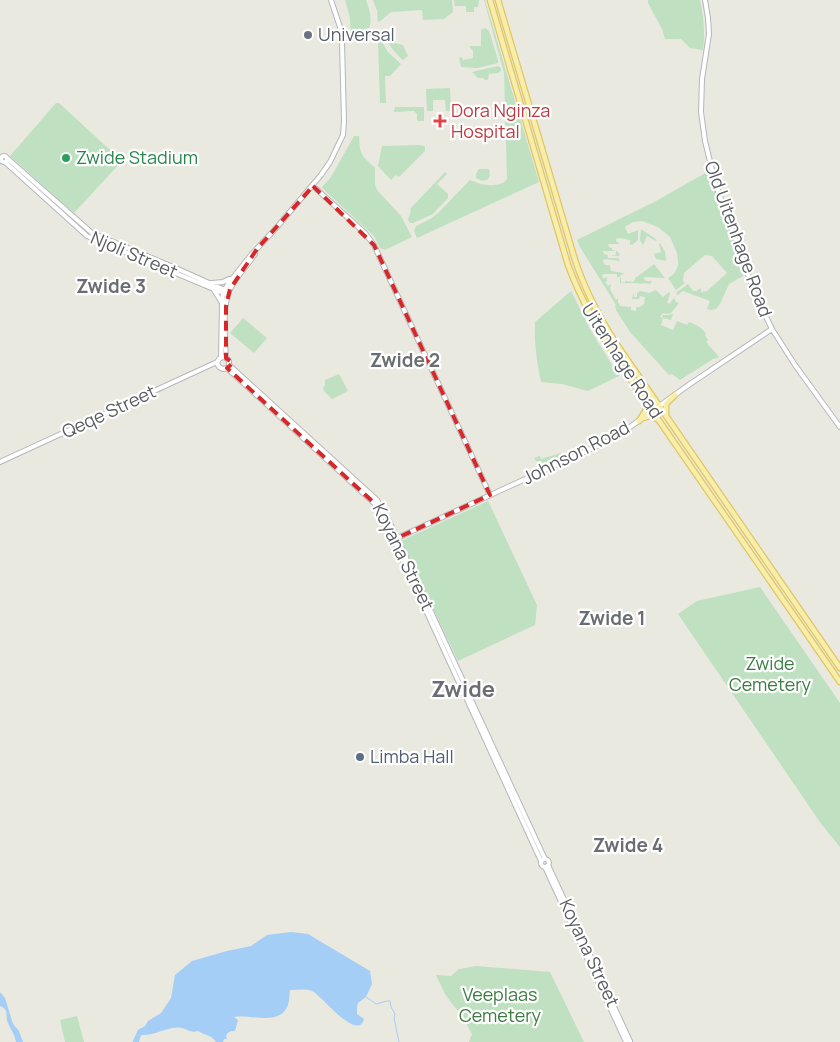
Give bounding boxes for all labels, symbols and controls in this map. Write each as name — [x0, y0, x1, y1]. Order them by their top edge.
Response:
place label: Universal — [318, 22, 395, 46]
marker: Universal — [302, 29, 314, 41]
place label: Dora Nginza Hospital — [451, 98, 550, 143]
marker: Dora Nginza Hospital — [433, 114, 447, 128]
place label: Zwide Stadium — [76, 145, 198, 169]
marker: Zwide Stadium — [60, 152, 72, 164]
street label: Old Uitenhage Road — [700, 157, 778, 320]
street label: Njoli Street — [87, 225, 182, 283]
district label: Zwide 3 — [76, 273, 146, 299]
street label: Uitenhage Road — [577, 298, 669, 423]
district label: Zwide 2 — [370, 347, 440, 373]
street label: Qeqe Street — [58, 379, 160, 443]
street label: Johnson Road — [518, 415, 633, 489]
street label: Koyana Street — [368, 499, 440, 614]
district label: Zwide 1 — [578, 605, 646, 631]
park label: Zwide Cemetery — [729, 651, 812, 696]
district label: Zwide — [431, 674, 495, 704]
place label: Limba Hall — [370, 744, 454, 768]
marker: Limba Hall — [354, 751, 366, 763]
district label: Zwide 4 — [593, 832, 663, 858]
street label: Koyana Street — [554, 895, 625, 1010]
park label: Veeplaas Cemetery — [459, 982, 542, 1027]

